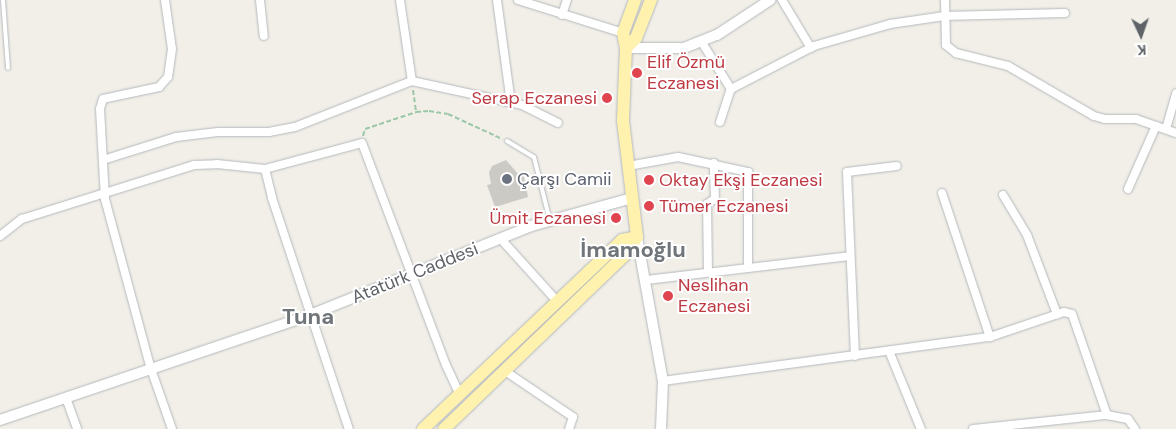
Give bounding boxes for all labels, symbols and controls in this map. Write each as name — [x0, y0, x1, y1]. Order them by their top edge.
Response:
north arrow — [1116, 10, 1166, 60]
text: K — [1137, 41, 1147, 59]
place label: Elif Özmü Eczanesi — [647, 52, 725, 94]
marker: Elif Özmü Eczanesi — [631, 67, 643, 79]
place label: Serap Eczanesi — [471, 87, 597, 109]
marker: Serap Eczanesi — [601, 92, 613, 104]
place label: Çarşı Camii — [517, 168, 612, 190]
place label: Oktay Ekşi Eczanesi — [659, 169, 823, 191]
marker: Çarşı Camii — [501, 173, 513, 185]
marker: Oktay Ekşi Eczanesi — [643, 174, 655, 186]
place label: Tümer Eczanesi — [659, 195, 789, 217]
marker: Tümer Eczanesi — [643, 200, 655, 212]
place label: Ümit Eczanesi — [490, 207, 606, 229]
marker: Ümit Eczanesi — [610, 212, 622, 224]
district label: İmamoğlu — [580, 237, 686, 263]
street label: Atatürk Caddesi — [349, 238, 481, 308]
place label: Neslihan Eczanesi — [678, 275, 750, 318]
marker: Neslihan Eczanesi — [662, 290, 674, 302]
district label: Tuna — [282, 304, 334, 330]

